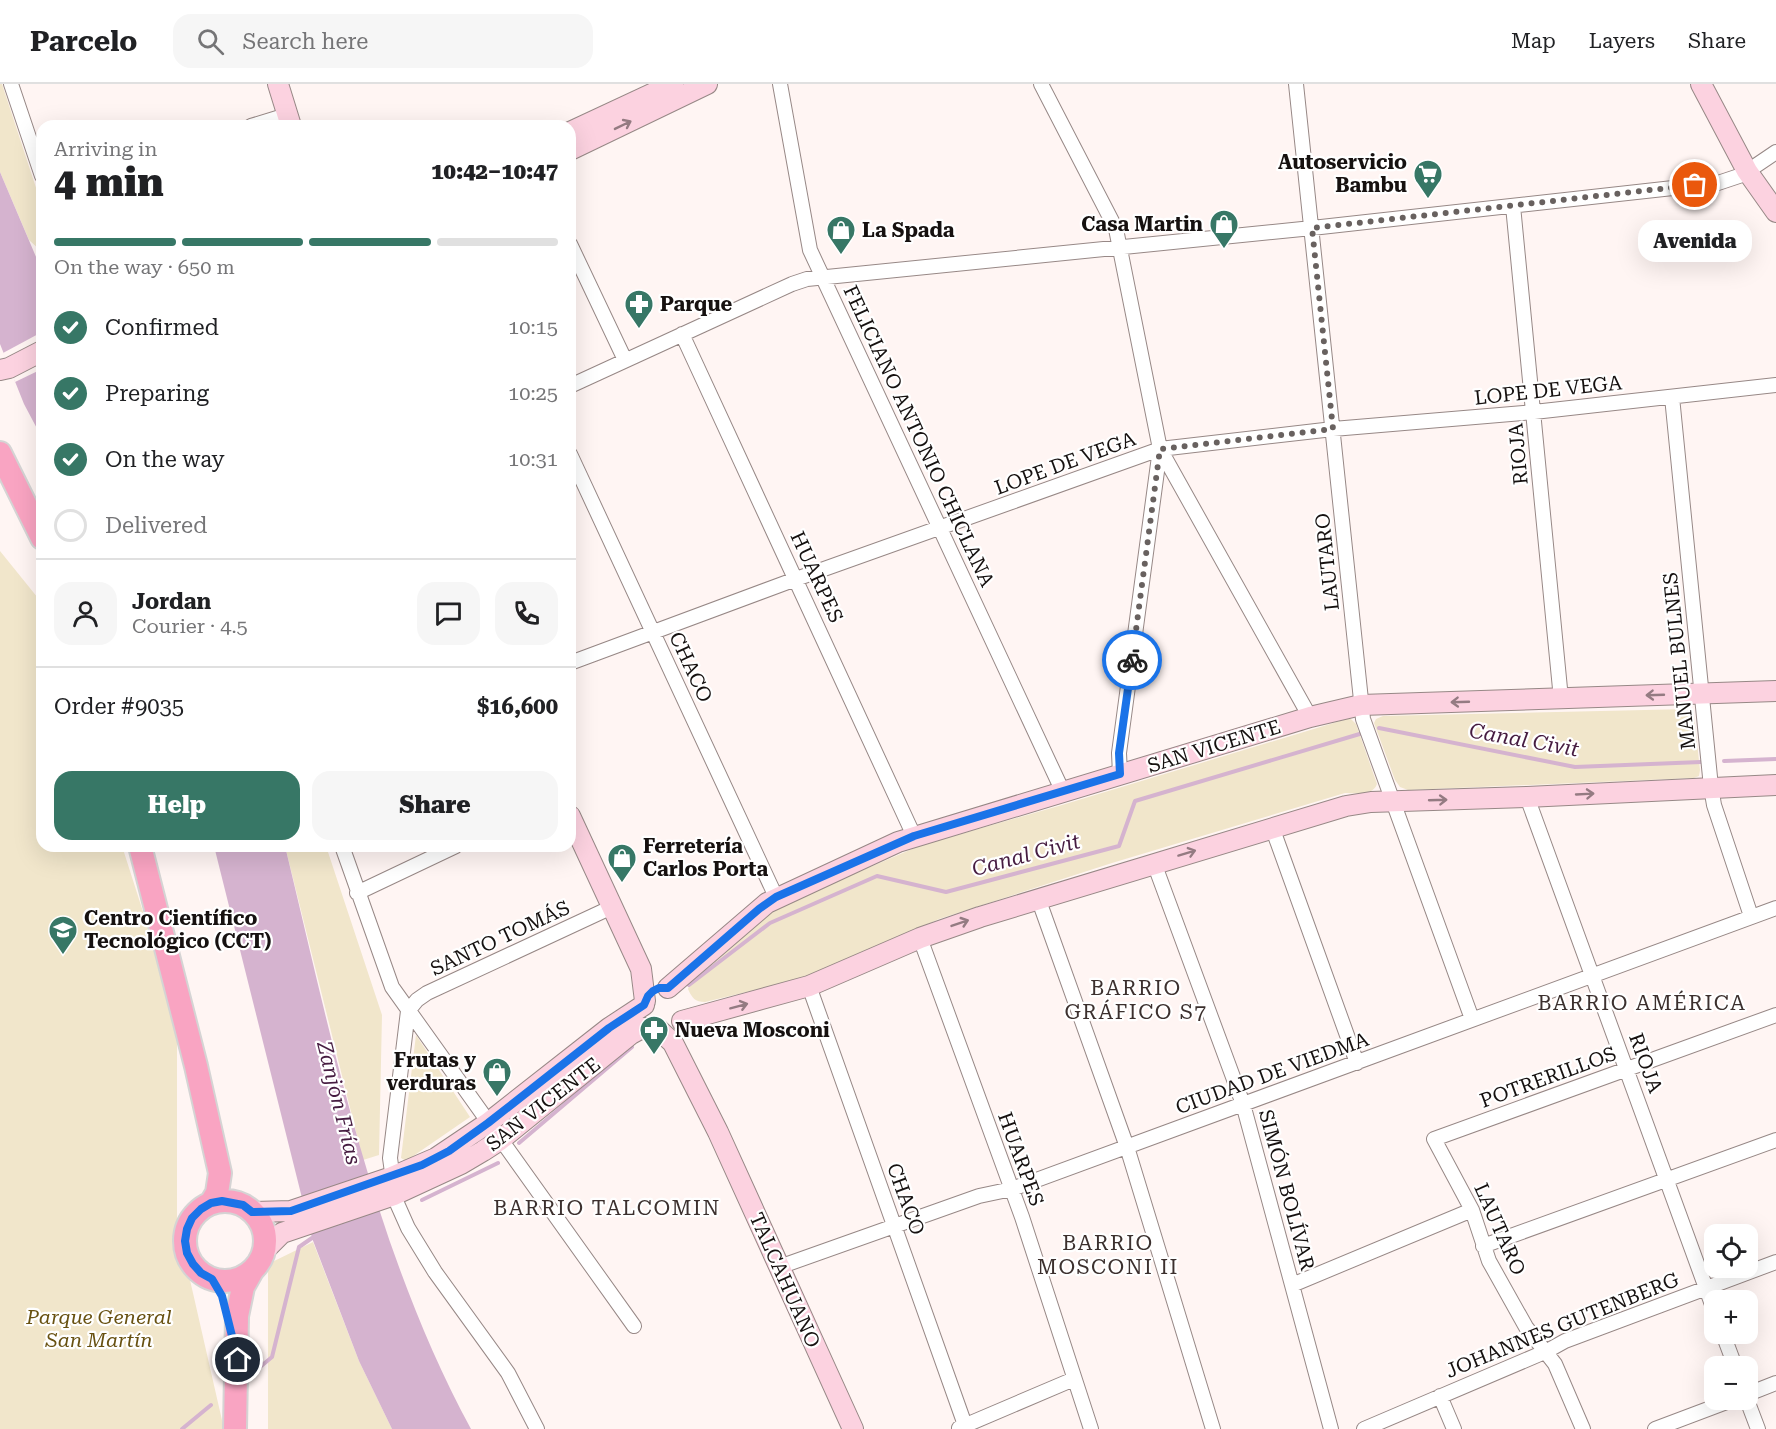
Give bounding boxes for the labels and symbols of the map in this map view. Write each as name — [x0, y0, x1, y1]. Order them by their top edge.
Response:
one-way arrow — [613, 118, 631, 130]
place label: Autoservicio Bambu — [1278, 150, 1407, 197]
supermarket icon: Autoservicio Bambu — [1412, 158, 1444, 200]
pin — [1669, 159, 1720, 210]
shop icon: Casa Martin — [1208, 208, 1240, 250]
place label: Casa Martin — [1081, 212, 1204, 236]
shop icon: La Spada — [825, 214, 857, 256]
place label: La Spada — [862, 218, 955, 242]
callout: Avenida — [1638, 221, 1752, 263]
street label: FELICIANO ANTONIO CHICLANA — [838, 281, 1000, 591]
pharmacy icon: Parque — [623, 288, 655, 330]
place label: Parque — [660, 292, 733, 316]
street label: LOPE DE VEGA — [1473, 370, 1623, 410]
street label: RIOJA — [1503, 422, 1533, 486]
street label: LOPE DE VEGA — [991, 426, 1139, 500]
street label: LAUTARO — [1310, 512, 1344, 612]
street label: HUARPES — [785, 528, 849, 626]
street label: MANUEL BULNES — [1658, 571, 1700, 751]
street label: CHACO — [664, 628, 718, 706]
courier — [1102, 630, 1162, 690]
one-way arrow — [1645, 690, 1665, 701]
one-way arrow — [1450, 697, 1470, 708]
street label: SAN VICENTE — [1144, 714, 1284, 778]
water label: Canal Civit — [1467, 719, 1581, 761]
one-way arrow — [1575, 788, 1595, 799]
one-way arrow — [1427, 794, 1447, 805]
water label: Canal Civit — [969, 829, 1083, 881]
place label: Ferretería Carlos Porta — [643, 834, 768, 881]
shop icon: Ferretería Carlos Porta — [606, 842, 638, 884]
one-way arrow — [1177, 847, 1196, 858]
street label: SANTO TOMÁS — [427, 895, 573, 981]
place label: Centro Científico Tecnológico (CCT) — [84, 906, 271, 953]
school or university icon: Centro Científico Tecnológico (CCT) — [47, 914, 79, 956]
one-way arrow — [950, 917, 969, 928]
district label: BARRIO GRÁFICO S7 — [1064, 976, 1208, 1024]
district label: BARRIO AMÉRICA — [1537, 990, 1747, 1015]
one-way arrow — [729, 1000, 748, 1011]
pharmacy icon: Nueva Mosconi — [638, 1014, 670, 1056]
place label: Nueva Mosconi — [675, 1018, 830, 1042]
street label: CIUDAD DE VIEDMA — [1172, 1027, 1372, 1119]
street label: RIOJA — [1624, 1030, 1668, 1096]
water label: Zanjón Frías — [312, 1038, 366, 1167]
street label: POTRERILLOS — [1477, 1041, 1619, 1113]
place label: Frutas y verduras — [386, 1048, 476, 1095]
street label: SAN VICENTE — [481, 1052, 605, 1156]
shop icon: Frutas y verduras — [481, 1056, 513, 1098]
street label: SIMÓN BOLÍVAR — [1254, 1107, 1320, 1273]
street label: HUARPES — [993, 1109, 1049, 1209]
street label: CHACO — [882, 1160, 930, 1238]
street label: LAUTARO — [1469, 1179, 1531, 1279]
district label: BARRIO TALCOMIN — [493, 1196, 721, 1220]
street label: TALCAHUANO — [745, 1209, 825, 1351]
district label: BARRIO MOSCONI II — [1037, 1231, 1179, 1279]
street label: JOHANNES GUTENBERG — [1442, 1267, 1683, 1383]
park label: Parque General San Martín — [25, 1305, 172, 1352]
pin — [212, 1334, 263, 1385]

